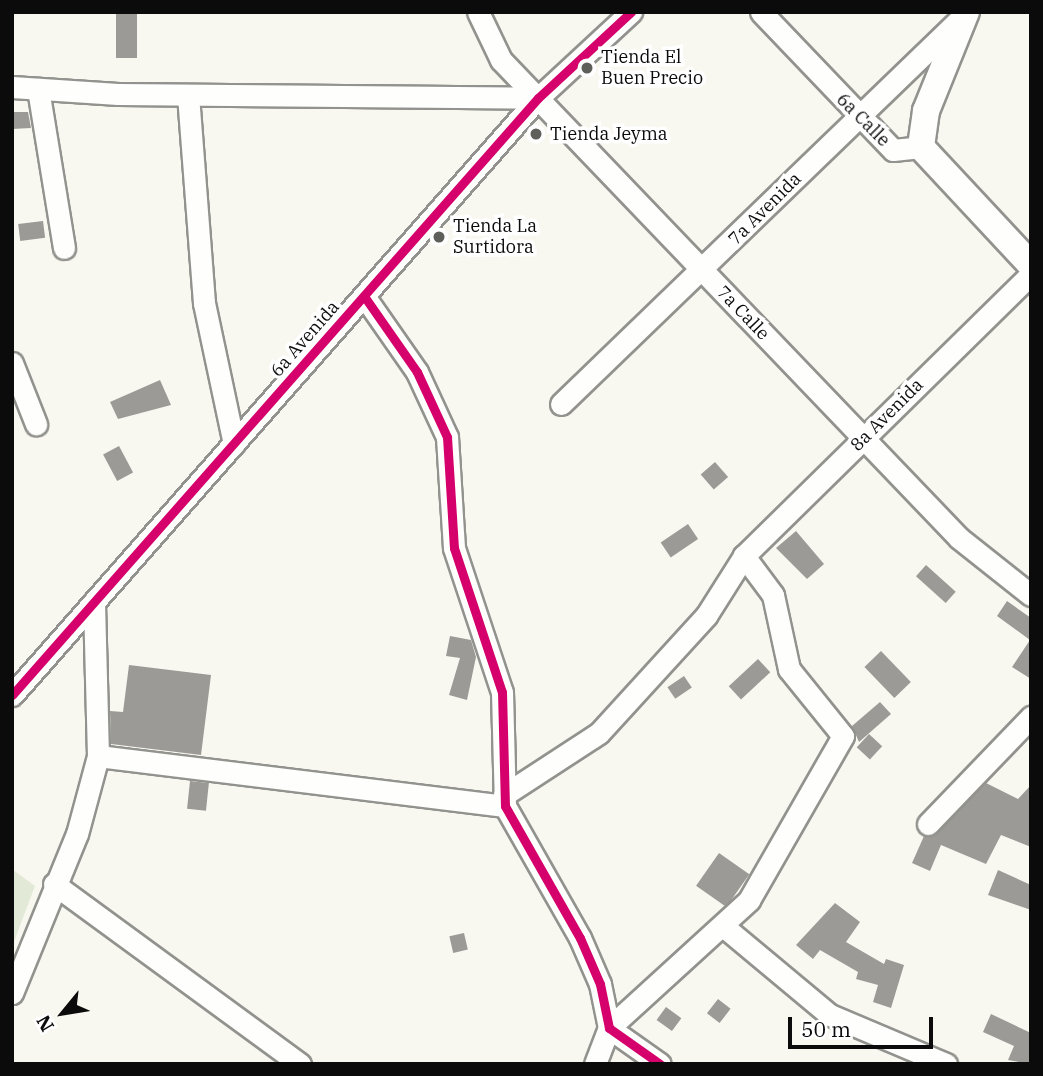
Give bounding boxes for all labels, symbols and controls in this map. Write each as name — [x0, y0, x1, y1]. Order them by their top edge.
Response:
place label: Tienda El Buen Precio — [601, 47, 703, 90]
marker: Tienda El Buen Precio — [579, 60, 595, 76]
street label: 6a Calle — [832, 89, 894, 151]
place label: Tienda Jeyma — [550, 123, 668, 145]
marker: Tienda Jeyma — [528, 126, 544, 142]
street label: 7a Avenida — [724, 168, 806, 250]
place label: Tienda La Surtidora — [453, 216, 537, 258]
marker: Tienda La Surtidora — [431, 229, 447, 245]
street label: 7a Calle — [712, 282, 774, 344]
street label: 6a Avenida — [266, 297, 344, 381]
street label: 8a Avenida — [846, 374, 928, 456]
north arrow — [28, 978, 98, 1048]
scale bar — [791, 1002, 936, 1046]
text: N — [31, 1011, 59, 1036]
text: 50 m — [801, 1015, 851, 1043]

